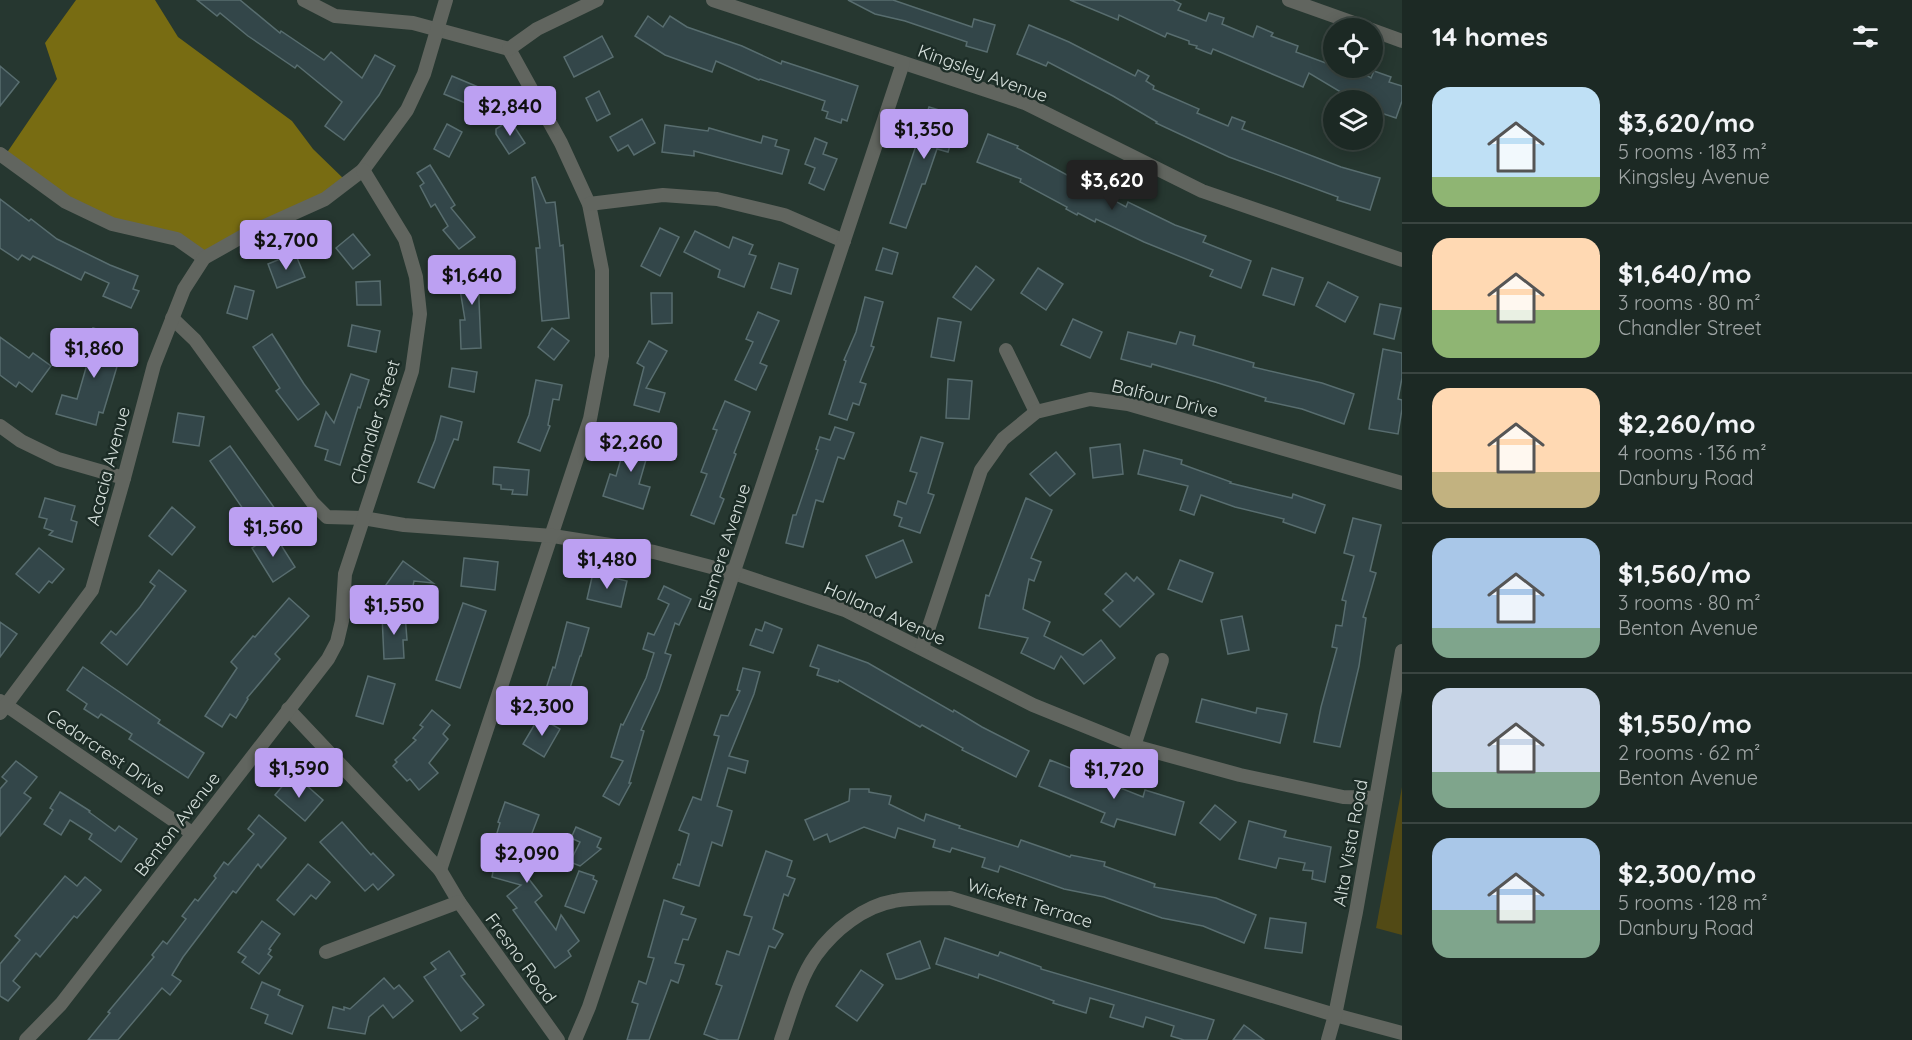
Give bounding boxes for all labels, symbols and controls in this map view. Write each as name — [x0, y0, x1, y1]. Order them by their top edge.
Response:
map controls — [1323, 18, 1383, 150]
button: locate — [1323, 18, 1383, 78]
text: 14 homes — [1432, 20, 1548, 53]
icon: filters — [1849, 20, 1882, 53]
street label: Kingsley Avenue — [915, 39, 1051, 107]
pin: $2,840 — [461, 86, 559, 137]
button: layers — [1323, 90, 1383, 150]
text: $2,840 — [478, 93, 542, 118]
text: $3,620/mo — [1618, 106, 1755, 139]
pin: $1,350 — [875, 109, 973, 160]
icon: home — [1480, 111, 1552, 183]
text: $1,350 — [894, 116, 954, 141]
text: 5 rooms · 183 m² — [1618, 139, 1767, 164]
pin: $3,620 — [1063, 160, 1161, 211]
text: Kingsley Avenue — [1618, 164, 1770, 189]
text: $3,620 — [1081, 167, 1143, 192]
pin: $2,700 — [237, 220, 335, 271]
text: $2,700 — [254, 227, 318, 252]
pin: $1,640 — [423, 255, 521, 306]
text: $1,640/mo — [1618, 257, 1751, 290]
text: $1,640 — [442, 262, 502, 287]
icon: home — [1480, 262, 1552, 334]
text: 3 rooms · 80 m² — [1618, 290, 1761, 315]
text: Chandler Street — [1618, 315, 1762, 340]
pin: $1,860 — [45, 328, 143, 379]
text: $1,860 — [64, 335, 124, 360]
street label: Chandler Street — [345, 357, 405, 487]
street label: Balfour Drive — [1109, 374, 1221, 422]
street label: Acacia Avenue — [81, 404, 135, 528]
text: $2,260/mo — [1618, 407, 1756, 440]
icon: home — [1480, 412, 1552, 484]
pin: $2,260 — [582, 422, 680, 473]
text: $2,260 — [599, 429, 663, 454]
text: 4 rooms · 136 m² — [1618, 440, 1767, 465]
text: Danbury Road — [1618, 465, 1754, 490]
street label: Elsmere Avenue — [693, 480, 755, 614]
pin: $1,560 — [224, 507, 322, 558]
text: $1,560 — [243, 514, 303, 539]
pin: $1,480 — [558, 539, 656, 590]
text: $1,480 — [577, 546, 637, 571]
text: $1,560/mo — [1618, 557, 1751, 590]
icon: home — [1480, 562, 1552, 634]
street label: Holland Avenue — [821, 576, 949, 650]
pin: $1,550 — [345, 585, 443, 636]
text: 3 rooms · 80 m² — [1618, 590, 1761, 615]
text: $1,550 — [364, 592, 424, 617]
text: Benton Avenue — [1618, 615, 1758, 640]
pin: $2,300 — [493, 686, 591, 737]
text: $2,300 — [510, 693, 574, 718]
street label: Cedarcrest Drive — [42, 704, 170, 800]
text: $1,550/mo — [1618, 707, 1752, 740]
icon: home — [1480, 712, 1552, 784]
text: 2 rooms · 62 m² — [1618, 740, 1760, 765]
pin: $1,590 — [250, 748, 348, 799]
pin: $1,720 — [1065, 749, 1163, 800]
text: $1,590 — [269, 755, 329, 780]
text: $1,720 — [1084, 756, 1144, 781]
text: Benton Avenue — [1618, 765, 1758, 790]
street label: Benton Avenue — [129, 767, 225, 881]
street label: Alta Vista Road — [1328, 778, 1372, 908]
pin: $2,090 — [478, 833, 576, 884]
text: $2,090 — [495, 840, 559, 865]
text: $2,300/mo — [1618, 857, 1756, 890]
icon: home — [1480, 862, 1552, 934]
street label: Wickett Terrace — [964, 873, 1096, 933]
text: 5 rooms · 128 m² — [1618, 890, 1768, 915]
street label: Fresno Road — [481, 908, 561, 1008]
text: Danbury Road — [1618, 915, 1754, 940]

